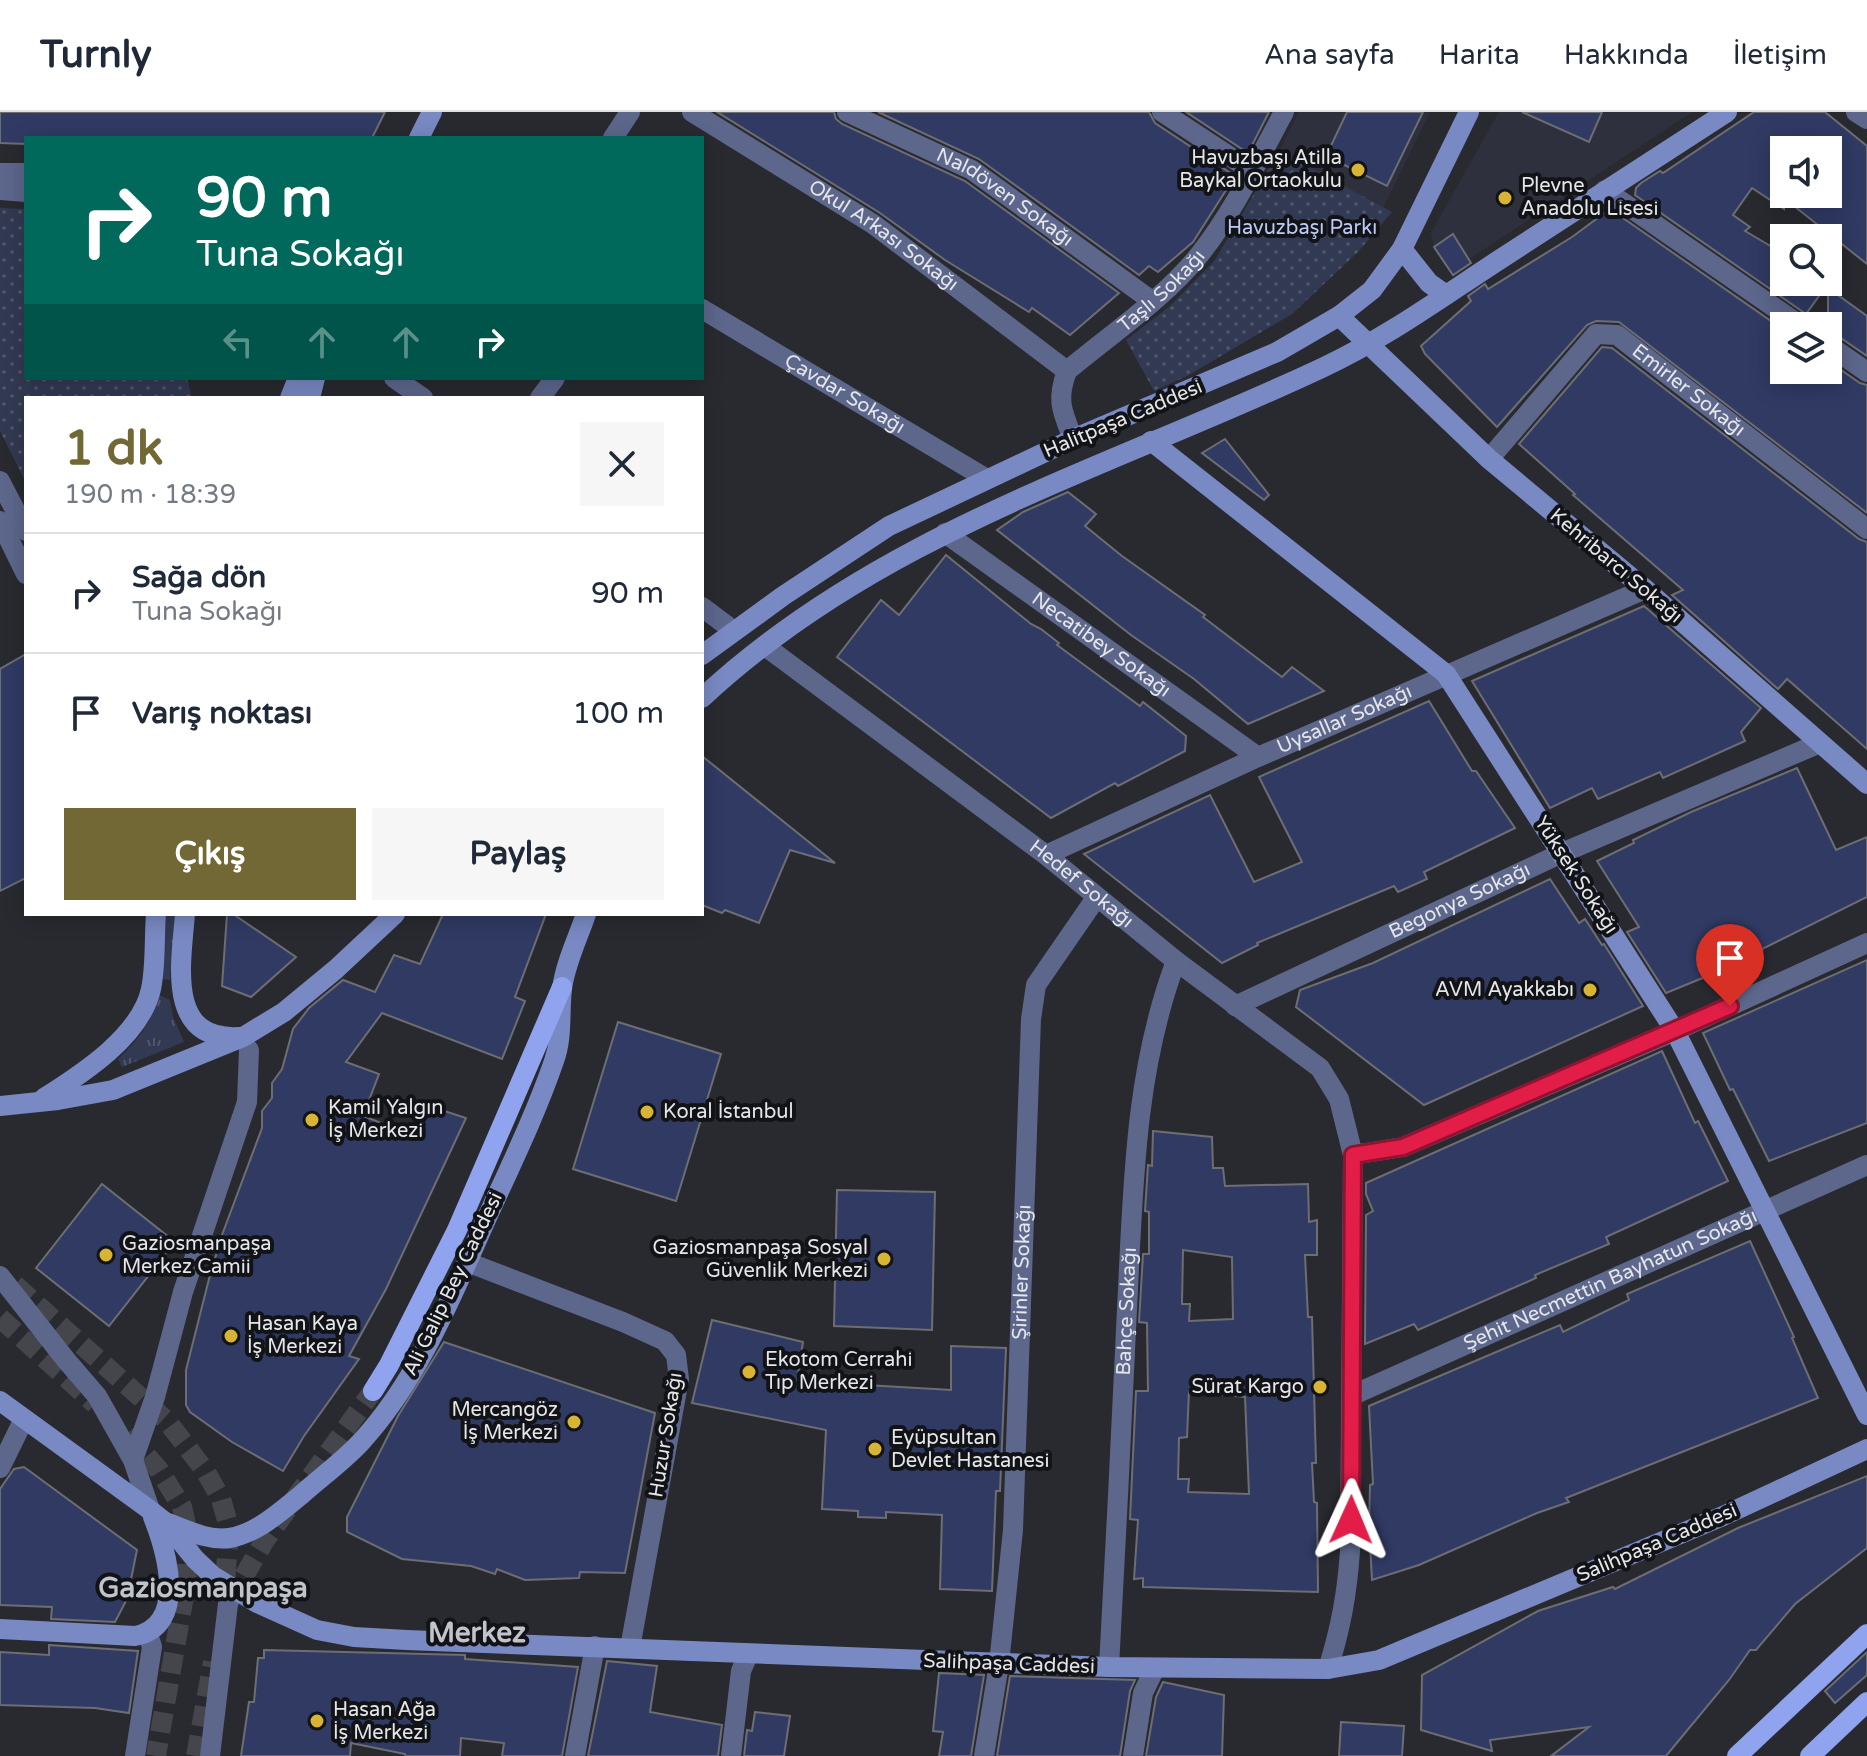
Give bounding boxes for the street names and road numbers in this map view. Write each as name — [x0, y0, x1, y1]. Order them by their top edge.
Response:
street label: Naldöven Sokağı — [933, 143, 1078, 252]
street label: Okul Arkası Sokağı — [804, 175, 963, 296]
street label: Taşlı Sokağı — [1113, 245, 1211, 338]
street label: Emirler Sokağı — [1627, 339, 1750, 442]
street label: Çavdar Sokağı — [780, 349, 909, 439]
street label: Halitpaşa Caddesi — [1040, 375, 1206, 463]
street label: Kehribarcı Sokağı — [1545, 504, 1687, 628]
street label: Necatibey Sokağı — [1027, 587, 1175, 703]
street label: Uysallar Sokağı — [1273, 680, 1416, 759]
street label: Yüksek Sokağı — [1529, 812, 1623, 938]
street label: Hedef Sokağı — [1025, 835, 1138, 933]
street label: Begonya Sokağı — [1385, 858, 1534, 944]
street label: Ali Galip Bey Caddesi — [398, 1188, 508, 1380]
street label: Şirinler Sokağı — [1008, 1204, 1036, 1340]
street label: Şehit Necmettin Bayhatun Sokağı — [1460, 1204, 1761, 1356]
street label: Bahçe Sokağı — [1112, 1247, 1142, 1376]
street label: Huzur Sokağı — [644, 1371, 688, 1499]
street label: Salihpaşa Caddesi — [1573, 1498, 1741, 1588]
street label: Salihpaşa Caddesi — [923, 1649, 1095, 1679]

